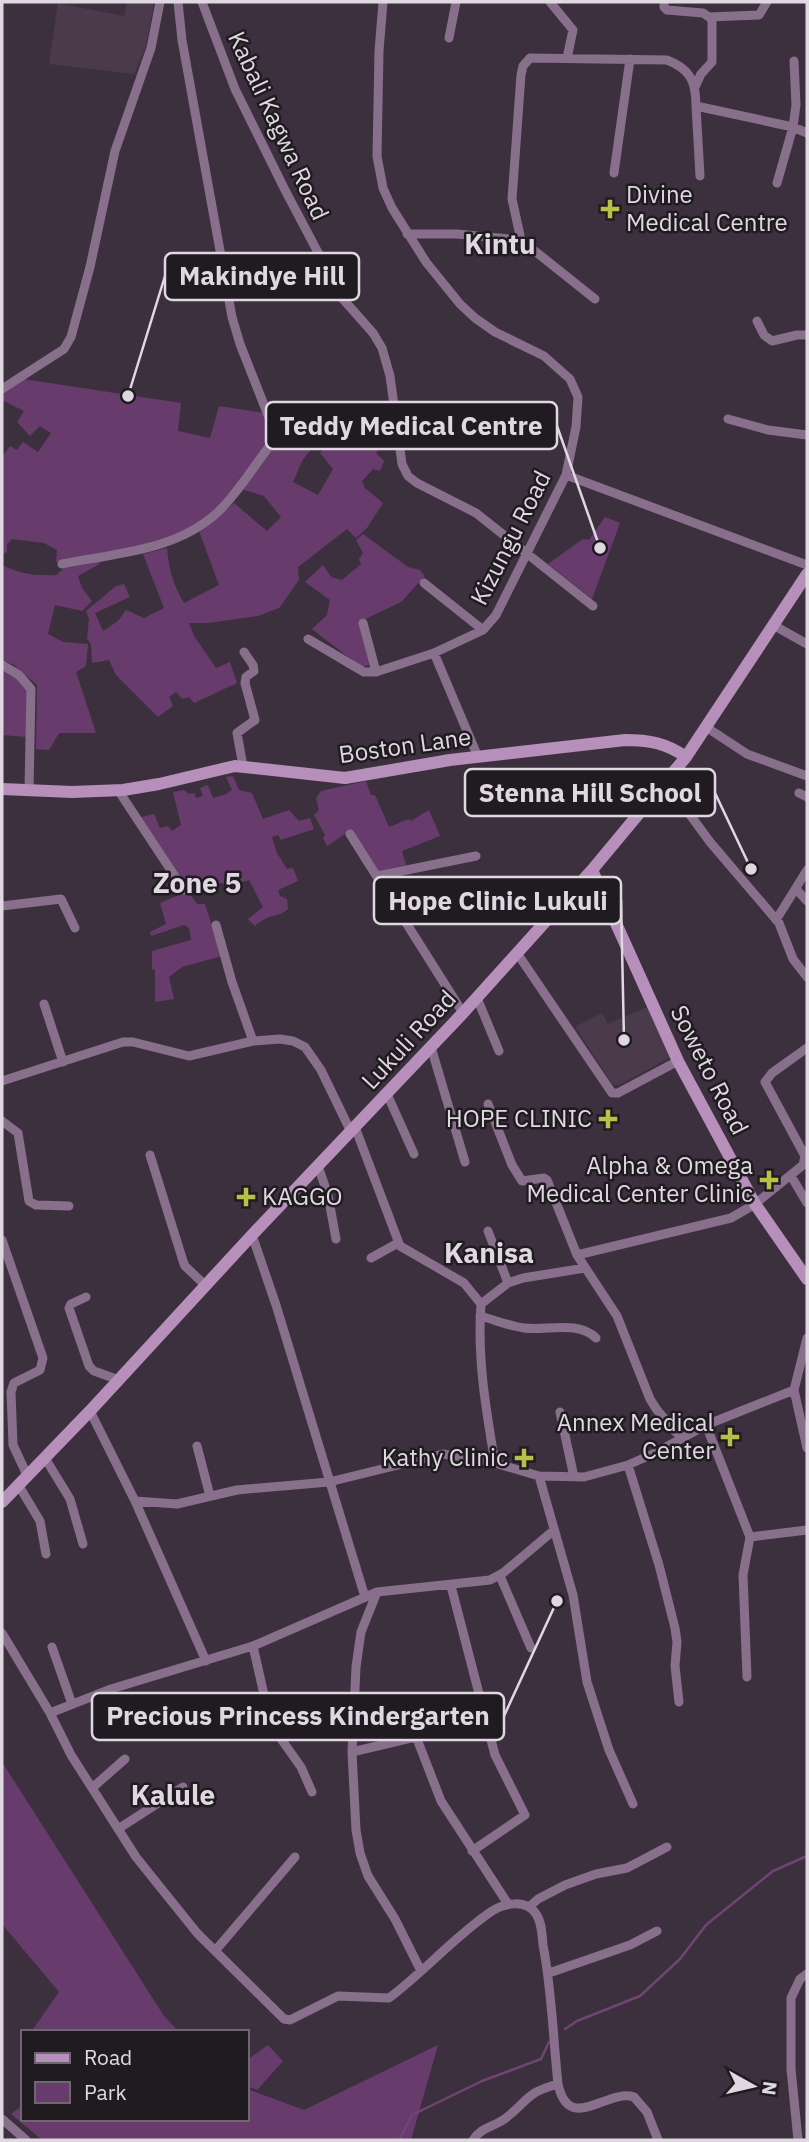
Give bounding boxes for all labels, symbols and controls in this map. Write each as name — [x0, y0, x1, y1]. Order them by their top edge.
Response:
street label: Kabali Kagwa Road — [221, 26, 337, 225]
place label: Divine Medical Centre — [626, 178, 788, 238]
marker: Divine Medical Centre — [600, 199, 620, 219]
district label: Kintu — [464, 225, 536, 262]
callout: Makindye Hill — [165, 253, 359, 300]
text: Makindye Hill — [179, 258, 345, 292]
callout: Teddy Medical Centre — [266, 402, 557, 449]
text: Teddy Medical Centre — [279, 408, 543, 442]
street label: Kizungu Road — [463, 465, 558, 610]
street label: Boston Lane — [337, 720, 473, 770]
callout: Stenna Hill School — [465, 769, 715, 816]
text: Stenna Hill School — [479, 775, 702, 809]
district label: Zone 5 — [153, 864, 241, 901]
callout: Hope Clinic Lukuli — [374, 877, 621, 924]
text: Hope Clinic Lukuli — [388, 883, 608, 917]
street label: Lukuli Road — [354, 983, 463, 1096]
street label: Soweto Road — [664, 999, 756, 1140]
place label: HOPE CLINIC — [446, 1102, 592, 1134]
marker: HOPE CLINIC — [598, 1109, 618, 1129]
place label: Alpha & Omega Medical Center Clinic — [527, 1149, 753, 1209]
marker: Alpha & Omega Medical Center Clinic — [759, 1170, 779, 1190]
place label: KAGGO — [262, 1180, 343, 1212]
marker: KAGGO — [236, 1187, 256, 1207]
district label: Kanisa — [444, 1234, 534, 1271]
place label: Annex Medical Center — [557, 1406, 714, 1466]
marker: Annex Medical Center — [720, 1427, 740, 1447]
place label: Kathy Clinic — [382, 1441, 508, 1473]
marker: Kathy Clinic — [514, 1448, 534, 1468]
callout: Precious Princess Kindergarten — [92, 1693, 504, 1740]
text: Precious Princess Kindergarten — [106, 1698, 490, 1732]
district label: Kalule — [131, 1776, 215, 1813]
legend — [21, 2030, 248, 2121]
text: Road — [84, 2043, 132, 2071]
north arrow — [718, 2051, 788, 2121]
text: Park — [84, 2078, 127, 2106]
text: N — [757, 2080, 783, 2097]

